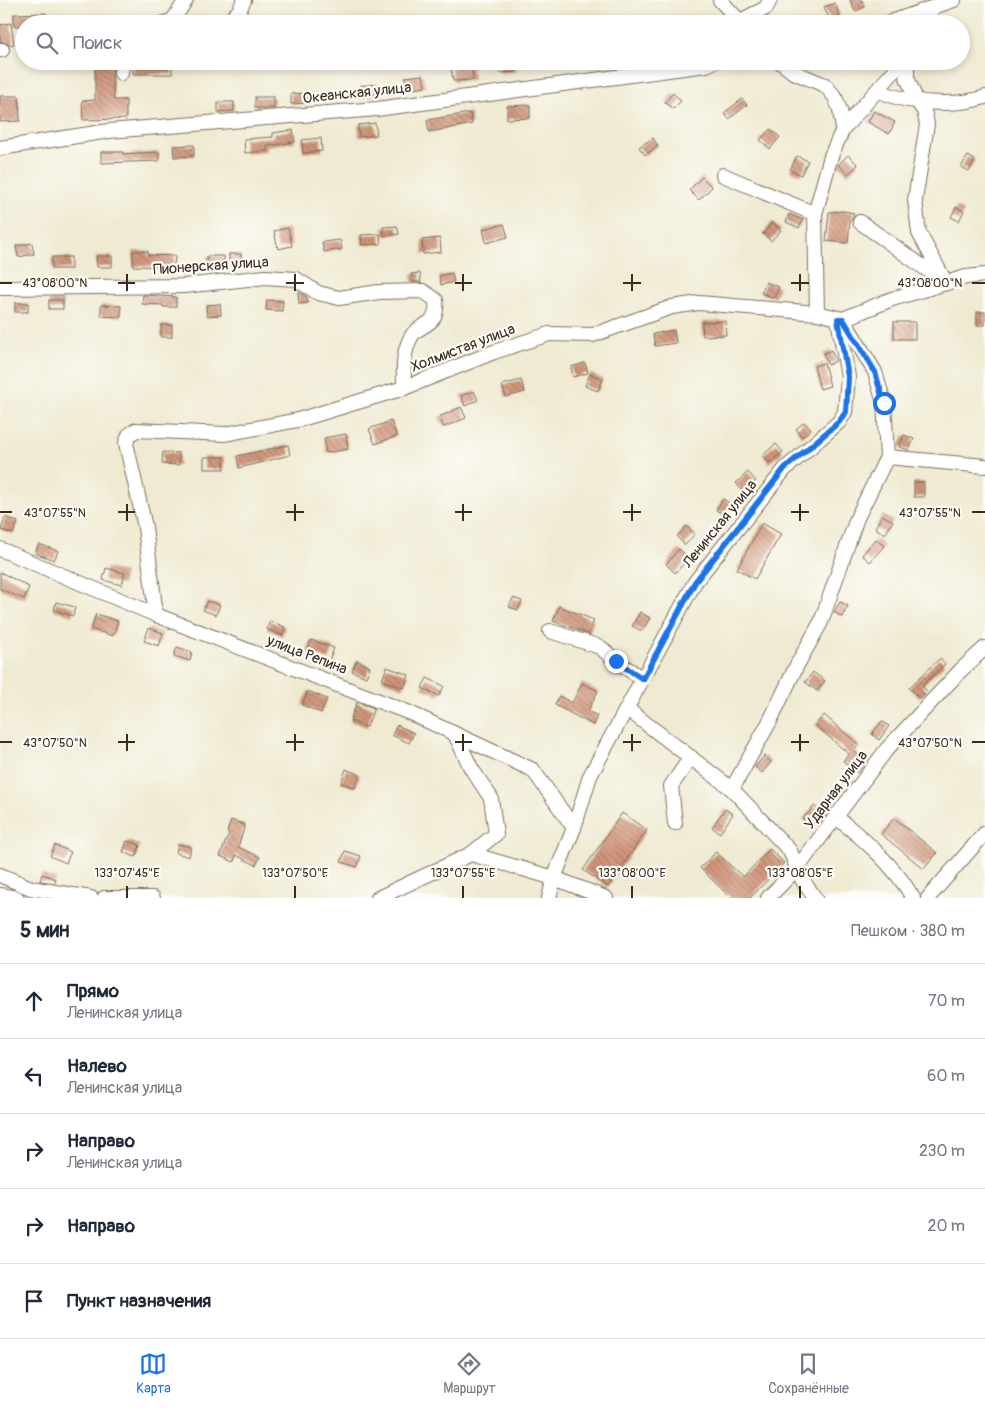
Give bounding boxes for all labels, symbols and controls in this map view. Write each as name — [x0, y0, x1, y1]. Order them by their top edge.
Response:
search box — [15, 15, 970, 70]
icon: search — [33, 29, 61, 57]
text: Поиск — [73, 31, 123, 55]
street label: Океанская улица — [302, 78, 412, 108]
street label: Пионерская улица — [153, 252, 269, 280]
text: 43°08'00"N — [23, 276, 87, 291]
text: 43°08'00"N — [898, 276, 962, 291]
street label: Холмистая улица — [408, 319, 518, 377]
route start — [873, 392, 896, 415]
street label: Ленинская улица — [678, 476, 761, 573]
text: 43°07'55"N — [24, 506, 86, 521]
text: 43°07'55"N — [899, 506, 961, 521]
street label: улица Репина — [263, 631, 350, 679]
route end — [605, 650, 628, 673]
text: 43°07'50"N — [23, 736, 87, 751]
text: 43°07'50"N — [898, 736, 962, 751]
street label: Ударная улица — [800, 747, 872, 833]
text: 133°07'45"E — [95, 866, 159, 881]
text: 133°07'50"E — [262, 866, 328, 881]
text: 133°07'55"E — [431, 866, 495, 881]
text: 133°08'00"E — [598, 866, 666, 881]
text: 133°08'05"E — [767, 866, 833, 881]
text: 5 мин — [20, 917, 70, 944]
text: Пешком · 380 m — [851, 921, 965, 941]
text: Прямо — [67, 979, 119, 1003]
icon: ahead — [20, 987, 48, 1015]
text: 70 m — [928, 991, 965, 1011]
text: Ленинская улица — [67, 1003, 182, 1023]
text: Налево — [67, 1054, 127, 1078]
icon: left — [20, 1062, 48, 1090]
text: 60 m — [927, 1066, 965, 1086]
text: Ленинская улица — [67, 1078, 182, 1098]
text: Направо — [67, 1129, 135, 1153]
icon: right — [20, 1137, 48, 1165]
text: 230 m — [919, 1141, 965, 1161]
text: Ленинская улица — [67, 1153, 182, 1173]
icon: right — [20, 1212, 48, 1240]
text: Направо — [67, 1214, 135, 1238]
text: 20 m — [927, 1216, 965, 1236]
icon: arrive — [20, 1287, 48, 1315]
text: Пункт назначения — [67, 1289, 211, 1313]
tab: Карта — [136, 1350, 171, 1397]
tab: Маршрут — [443, 1350, 496, 1397]
tab: Сохранённые — [768, 1350, 849, 1397]

